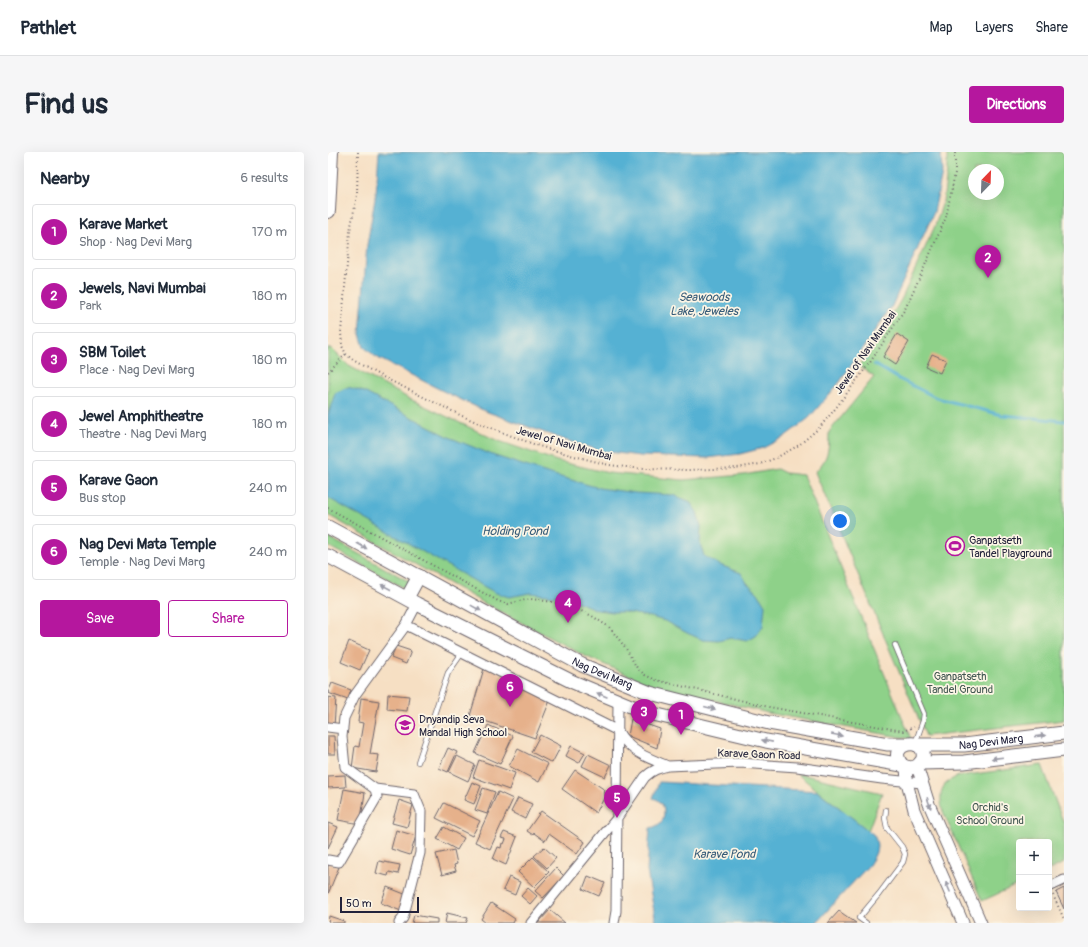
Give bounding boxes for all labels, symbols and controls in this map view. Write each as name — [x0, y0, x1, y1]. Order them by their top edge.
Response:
text: Pathlet — [20, 16, 76, 40]
text: Map — [930, 19, 953, 36]
text: Layers — [975, 19, 1013, 36]
text: Share — [1035, 19, 1068, 36]
button: Directions — [969, 86, 1064, 123]
text: Find us — [24, 87, 108, 122]
north arrow — [968, 164, 1004, 200]
text: Nearby — [40, 168, 89, 189]
text: 6 results — [241, 170, 288, 186]
text: Karave Market — [79, 215, 168, 234]
text: 1 — [51, 224, 57, 240]
text: 170 m — [252, 224, 287, 240]
text: Shop · Nag Devi Marg — [79, 234, 192, 250]
pin: 2 — [975, 245, 1001, 278]
text: Jewels, Navi Mumbai — [79, 279, 206, 298]
text: 2 — [50, 288, 58, 304]
text: 180 m — [252, 288, 287, 304]
water label: Seawoods Lake, Jeweles — [670, 290, 740, 319]
text: Park — [79, 298, 102, 314]
street label: Jewel of Navi Mumbai — [832, 308, 899, 396]
text: SBM Toilet — [79, 343, 146, 362]
text: 3 — [50, 352, 58, 368]
text: 180 m — [252, 352, 287, 368]
text: Place · Nag Devi Marg — [79, 362, 195, 378]
text: Jewel Amphitheatre — [79, 407, 203, 426]
text: 4 — [50, 416, 58, 432]
text: 180 m — [252, 416, 287, 432]
street label: Jewel of Navi Mumbai — [515, 424, 613, 463]
text: Theatre · Nag Devi Marg — [79, 426, 207, 442]
text: Karave Gaon — [79, 471, 158, 490]
text: 5 — [50, 480, 58, 496]
text: 240 m — [249, 480, 287, 496]
text: Bus stop — [79, 490, 126, 506]
your location — [830, 511, 850, 531]
water label: Holding Pond — [482, 524, 550, 539]
place label: Ganpatseth Tandel Playground — [969, 534, 1052, 560]
text: Nag Devi Mata Temple — [79, 535, 216, 554]
sports icon: Ganpatseth Tandel Playground — [944, 535, 966, 557]
one-way arrow — [356, 542, 368, 549]
text: 6 — [50, 544, 58, 560]
text: 240 m — [249, 544, 287, 560]
text: Temple · Nag Devi Marg — [79, 554, 205, 570]
one-way arrow — [380, 584, 392, 590]
pin: 4 — [555, 590, 581, 623]
button: Save — [40, 600, 160, 637]
button: Share — [168, 600, 288, 637]
one-way arrow — [470, 604, 482, 611]
street label: Nag Devi Marg — [570, 655, 635, 692]
park label: Ganpatseth Tandel Ground — [927, 670, 993, 696]
pin: 6 — [497, 674, 523, 707]
one-way arrow — [597, 692, 608, 698]
pin: 3 — [631, 699, 657, 732]
pin: 1 — [668, 702, 694, 735]
one-way arrow — [704, 706, 716, 712]
place label: Dnyandip Seva Mandal High School — [419, 713, 507, 739]
school or university icon: Dnyandip Seva Mandal High School — [394, 714, 416, 736]
street label: Nag Devi Marg — [959, 732, 1024, 752]
one-way arrow — [831, 733, 843, 739]
one-way arrow — [1034, 733, 1046, 739]
one-way arrow — [761, 738, 774, 744]
street label: Karave Gaon Road — [717, 747, 801, 762]
one-way arrow — [991, 755, 1004, 761]
pin: 5 — [604, 785, 630, 818]
one-way arrow — [926, 798, 932, 810]
park label: Orchid's School Ground — [956, 801, 1024, 827]
map controls — [1016, 839, 1052, 911]
button: + — [1016, 839, 1052, 875]
water label: Karave Pond — [693, 847, 757, 862]
button: − — [1016, 875, 1052, 911]
one-way arrow — [944, 881, 950, 893]
scale bar — [340, 895, 419, 914]
text: 50 m — [346, 897, 372, 910]

